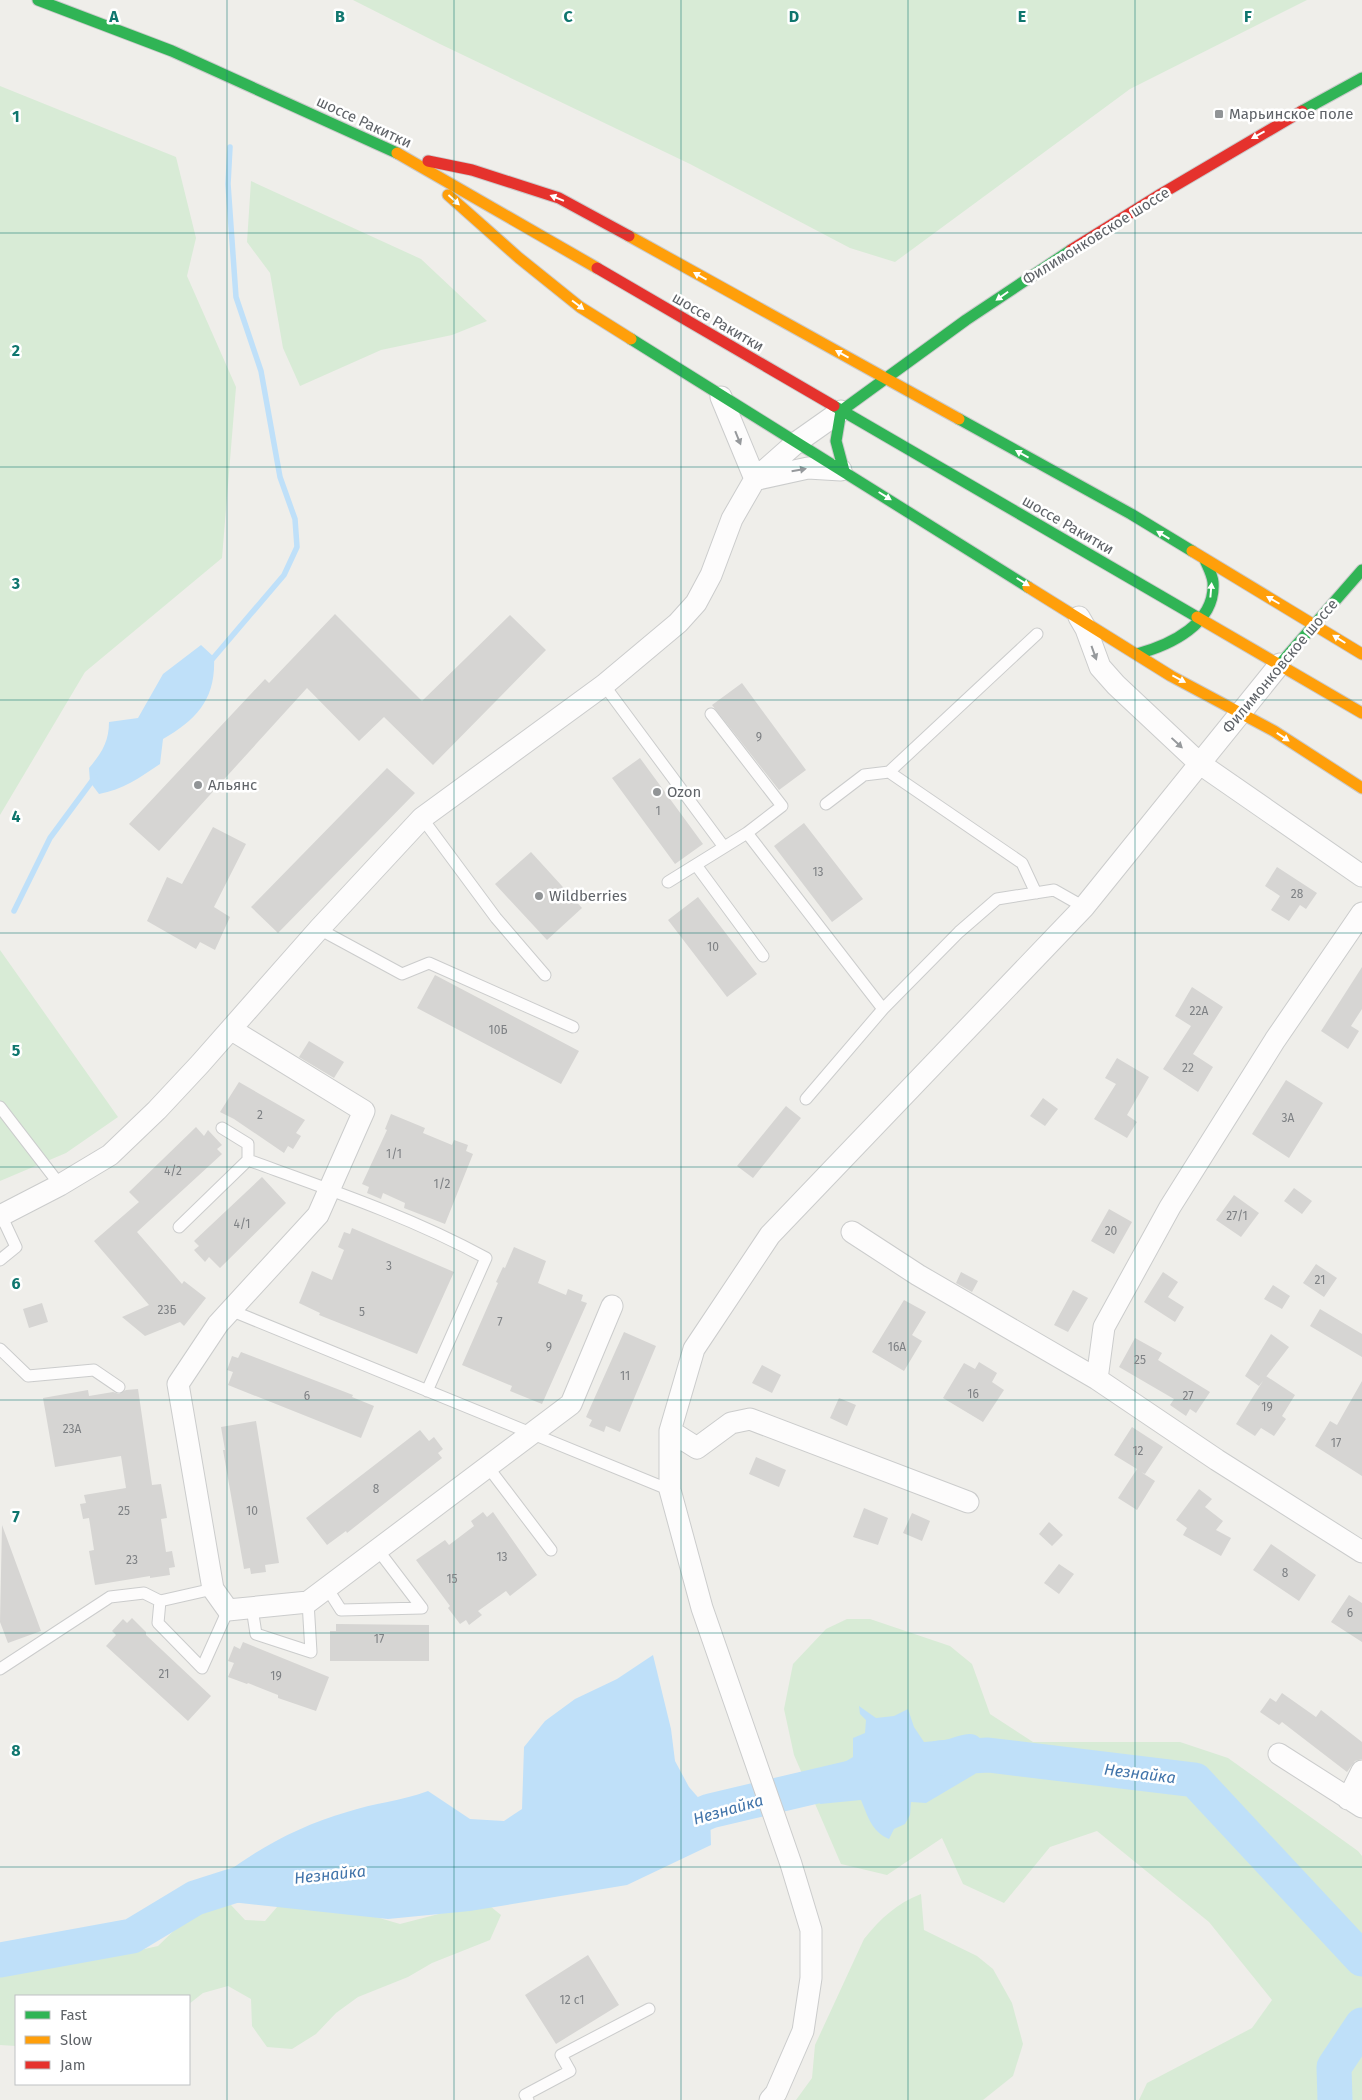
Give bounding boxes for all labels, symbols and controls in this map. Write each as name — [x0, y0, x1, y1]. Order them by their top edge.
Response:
text: A — [108, 7, 119, 26]
text: B — [335, 7, 345, 26]
text: C — [563, 7, 573, 26]
text: D — [789, 7, 799, 26]
text: E — [1018, 7, 1026, 26]
text: F — [1244, 7, 1252, 26]
street label: шоссе Ракитки — [314, 92, 414, 152]
place label: Марьинское поле — [1229, 105, 1353, 123]
text: 1 — [12, 107, 20, 126]
marker: Марьинское поле — [1213, 108, 1225, 120]
one-way arrow — [1251, 131, 1265, 139]
street label: Филимонковское шоссе — [1019, 183, 1173, 289]
one-way arrow — [550, 193, 564, 201]
one-way arrow — [447, 194, 459, 206]
one-way arrow — [693, 271, 706, 280]
street label: шоссе Ракитки — [669, 288, 767, 356]
one-way arrow — [995, 291, 1009, 301]
one-way arrow — [571, 299, 584, 310]
text: 2 — [12, 341, 20, 360]
one-way arrow — [835, 350, 848, 359]
one-way arrow — [734, 431, 742, 446]
one-way arrow — [1015, 450, 1029, 459]
one-way arrow — [791, 465, 807, 473]
street label: шоссе Ракитки — [1019, 491, 1117, 559]
one-way arrow — [878, 492, 892, 501]
one-way arrow — [1157, 530, 1170, 539]
text: 3 — [11, 574, 20, 593]
one-way arrow — [1016, 577, 1030, 586]
one-way arrow — [1207, 581, 1215, 597]
street label: Филимонковское шоссе — [1219, 595, 1341, 737]
one-way arrow — [1266, 595, 1280, 604]
one-way arrow — [1332, 634, 1345, 643]
one-way arrow — [1090, 646, 1098, 661]
one-way arrow — [1172, 675, 1185, 684]
house number: 9 — [756, 730, 762, 744]
one-way arrow — [1276, 732, 1290, 742]
one-way arrow — [1171, 737, 1183, 749]
place label: Альянс — [208, 776, 257, 794]
marker: Альянс — [192, 779, 204, 791]
place label: Ozon — [667, 783, 701, 801]
marker: Ozon — [651, 786, 663, 798]
house number: 1 — [655, 804, 661, 818]
text: 4 — [11, 807, 21, 826]
house number: 13 — [812, 865, 824, 879]
place label: Wildberries — [549, 887, 627, 905]
house number: 28 — [1291, 887, 1304, 901]
marker: Wildberries — [533, 890, 545, 902]
house number: 10 — [707, 940, 719, 954]
house number: 22А — [1190, 1004, 1208, 1018]
house number: 10Б — [489, 1023, 507, 1037]
text: 5 — [12, 1041, 21, 1060]
house number: 22 — [1182, 1061, 1194, 1075]
house number: 2 — [257, 1108, 263, 1122]
house number: 3А — [1282, 1111, 1295, 1125]
house number: 1/1 — [386, 1147, 402, 1161]
house number: 4/2 — [164, 1164, 182, 1178]
house number: 1/2 — [434, 1177, 451, 1191]
house number: 27/1 — [1226, 1209, 1248, 1223]
house number: 4/1 — [234, 1217, 250, 1231]
house number: 20 — [1105, 1224, 1118, 1238]
house number: 3 — [386, 1259, 392, 1273]
house number: 21 — [1315, 1273, 1325, 1287]
text: 6 — [11, 1274, 21, 1293]
house number: 23Б — [158, 1303, 176, 1317]
house number: 5 — [359, 1305, 365, 1319]
house number: 7 — [497, 1315, 503, 1329]
house number: 9 — [546, 1340, 552, 1354]
house number: 16А — [888, 1340, 906, 1354]
house number: 25 — [1134, 1353, 1146, 1367]
house number: 11 — [620, 1369, 630, 1383]
house number: 16 — [967, 1387, 979, 1401]
house number: 6 — [304, 1389, 310, 1403]
house number: 27 — [1182, 1389, 1194, 1403]
house number: 19 — [1261, 1400, 1273, 1414]
house number: 23А — [63, 1422, 81, 1436]
house number: 17 — [1331, 1436, 1341, 1450]
house number: 12 — [1132, 1444, 1144, 1458]
house number: 8 — [373, 1482, 380, 1496]
house number: 25 — [118, 1504, 130, 1518]
house number: 10 — [246, 1504, 258, 1518]
text: 7 — [12, 1507, 20, 1526]
house number: 13 — [496, 1550, 508, 1564]
house number: 23 — [126, 1553, 138, 1567]
house number: 8 — [1282, 1566, 1289, 1580]
house number: 15 — [446, 1572, 458, 1586]
house number: 6 — [1347, 1606, 1353, 1620]
house number: 17 — [374, 1632, 384, 1646]
house number: 21 — [159, 1667, 169, 1681]
house number: 19 — [270, 1669, 282, 1683]
text: 8 — [11, 1741, 21, 1760]
water label: Незнайка — [1103, 1760, 1177, 1787]
water label: Незнайка — [691, 1790, 765, 1829]
water label: Незнайка — [293, 1861, 367, 1888]
house number: 12 с1 — [559, 1993, 585, 2007]
legend — [15, 1995, 190, 2085]
text: Fast — [60, 2006, 87, 2024]
text: Slow — [60, 2031, 92, 2049]
text: Jam — [60, 2056, 86, 2074]

